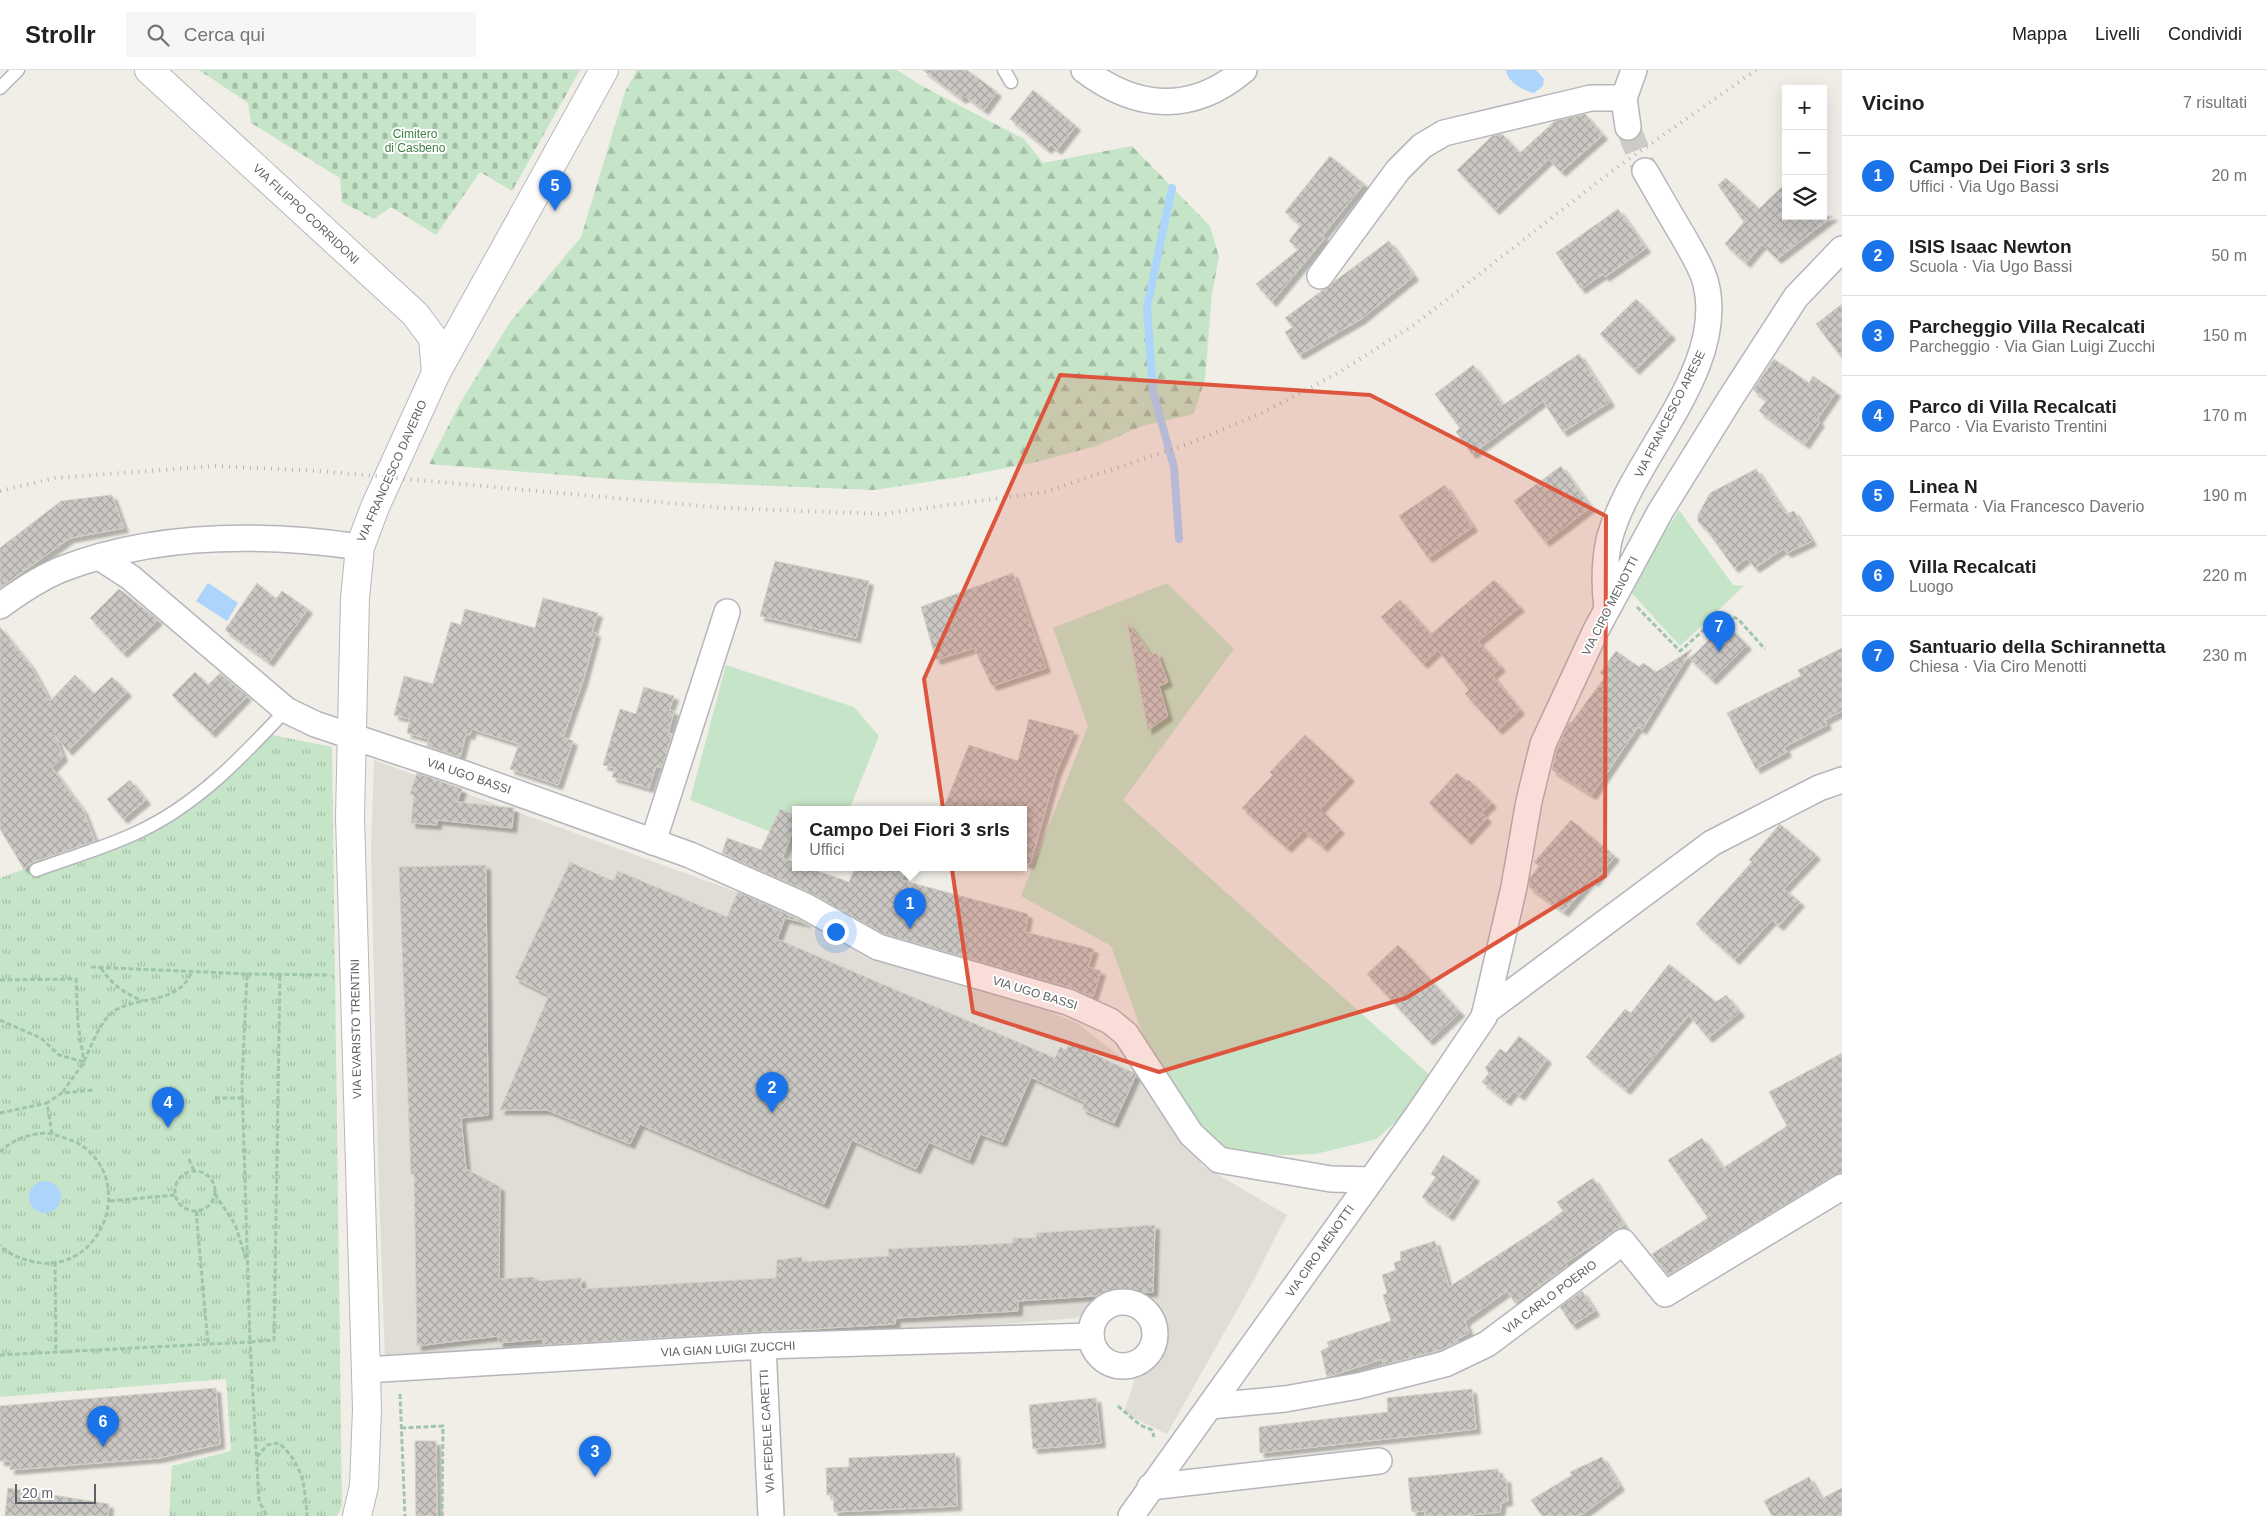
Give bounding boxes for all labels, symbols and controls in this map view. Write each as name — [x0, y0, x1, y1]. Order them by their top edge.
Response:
search box — [126, 12, 476, 57]
text: Strollr — [25, 21, 96, 48]
icon: search — [144, 21, 172, 49]
text: Cerca qui — [184, 24, 265, 45]
text: Mappa — [2012, 24, 2067, 44]
text: Livelli — [2095, 24, 2140, 44]
text: Condividi — [2168, 24, 2242, 44]
map controls — [1782, 85, 1827, 220]
button: + — [1782, 85, 1827, 130]
text: Vicino — [1862, 91, 1925, 114]
text: 7 risultati — [2183, 94, 2247, 111]
park label: Cimitero di Casbeno — [385, 127, 446, 155]
button: − — [1782, 130, 1827, 175]
text: Campo Dei Fiori 3 srls — [1909, 156, 2110, 177]
street label: VIA FILIPPO CORRIDONI — [250, 161, 362, 267]
text: 1 — [1874, 167, 1882, 184]
text: 20 m — [2211, 167, 2247, 184]
pin: 5 — [539, 170, 571, 211]
button: layers — [1782, 175, 1827, 220]
text: Uffici · Via Ugo Bassi — [1909, 178, 2059, 195]
text: ISIS Isaac Newton — [1909, 236, 2072, 257]
text: 2 — [1874, 247, 1882, 264]
text: 50 m — [2211, 247, 2247, 264]
text: Scuola · Via Ugo Bassi — [1909, 258, 2072, 275]
text: Parcheggio Villa Recalcati — [1909, 316, 2145, 337]
text: 3 — [1874, 327, 1882, 344]
text: 150 m — [2203, 327, 2247, 344]
text: Parcheggio · Via Gian Luigi Zucchi — [1909, 338, 2155, 355]
street label: VIA FRANCESCO ARESE — [1632, 348, 1708, 480]
text: Parco di Villa Recalcati — [1909, 396, 2117, 417]
street label: VIA FRANCESCO DAVERIO — [354, 398, 430, 544]
text: 4 — [1874, 407, 1882, 424]
text: 170 m — [2203, 407, 2247, 424]
text: Parco · Via Evaristo Trentini — [1909, 418, 2107, 435]
text: Linea N — [1909, 476, 1978, 497]
text: 5 — [1874, 487, 1882, 504]
text: 190 m — [2203, 487, 2247, 504]
text: Fermata · Via Francesco Daverio — [1909, 498, 2144, 515]
street label: VIA CIRO MENOTTI — [1579, 554, 1641, 658]
text: Villa Recalcati — [1909, 556, 2036, 577]
text: 6 — [1874, 567, 1882, 584]
text: 220 m — [2203, 567, 2247, 584]
text: Luogo — [1909, 578, 1954, 595]
pin: 7 — [1703, 611, 1735, 652]
text: Santuario della Schirannetta — [1909, 636, 2166, 657]
text: 7 — [1874, 647, 1882, 664]
text: 230 m — [2203, 647, 2247, 664]
text: Chiesa · Via Ciro Menotti — [1909, 658, 2087, 675]
street label: VIA UGO BASSI — [425, 755, 513, 797]
popup — [792, 806, 1027, 871]
text: Campo Dei Fiori 3 srls — [809, 819, 1010, 840]
text: Uffici — [809, 841, 844, 858]
pin: 1 — [894, 888, 926, 929]
your location — [823, 919, 849, 945]
street label: VIA EVARISTO TRENTINI — [348, 959, 364, 1099]
street label: VIA UGO BASSI — [991, 973, 1079, 1013]
pin: 2 — [756, 1072, 788, 1113]
pin: 4 — [152, 1087, 184, 1128]
street label: VIA CIRO MENOTTI — [1283, 1202, 1357, 1300]
street label: VIA CARLO POERIO — [1501, 1257, 1599, 1337]
street label: VIA GIAN LUIGI ZUCCHI — [660, 1338, 796, 1360]
street label: VIA FEDELE CARETTI — [757, 1369, 777, 1493]
pin: 6 — [87, 1406, 119, 1447]
pin: 3 — [579, 1436, 611, 1477]
scale bar — [15, 1481, 96, 1504]
text: 20 m — [22, 1485, 53, 1501]

